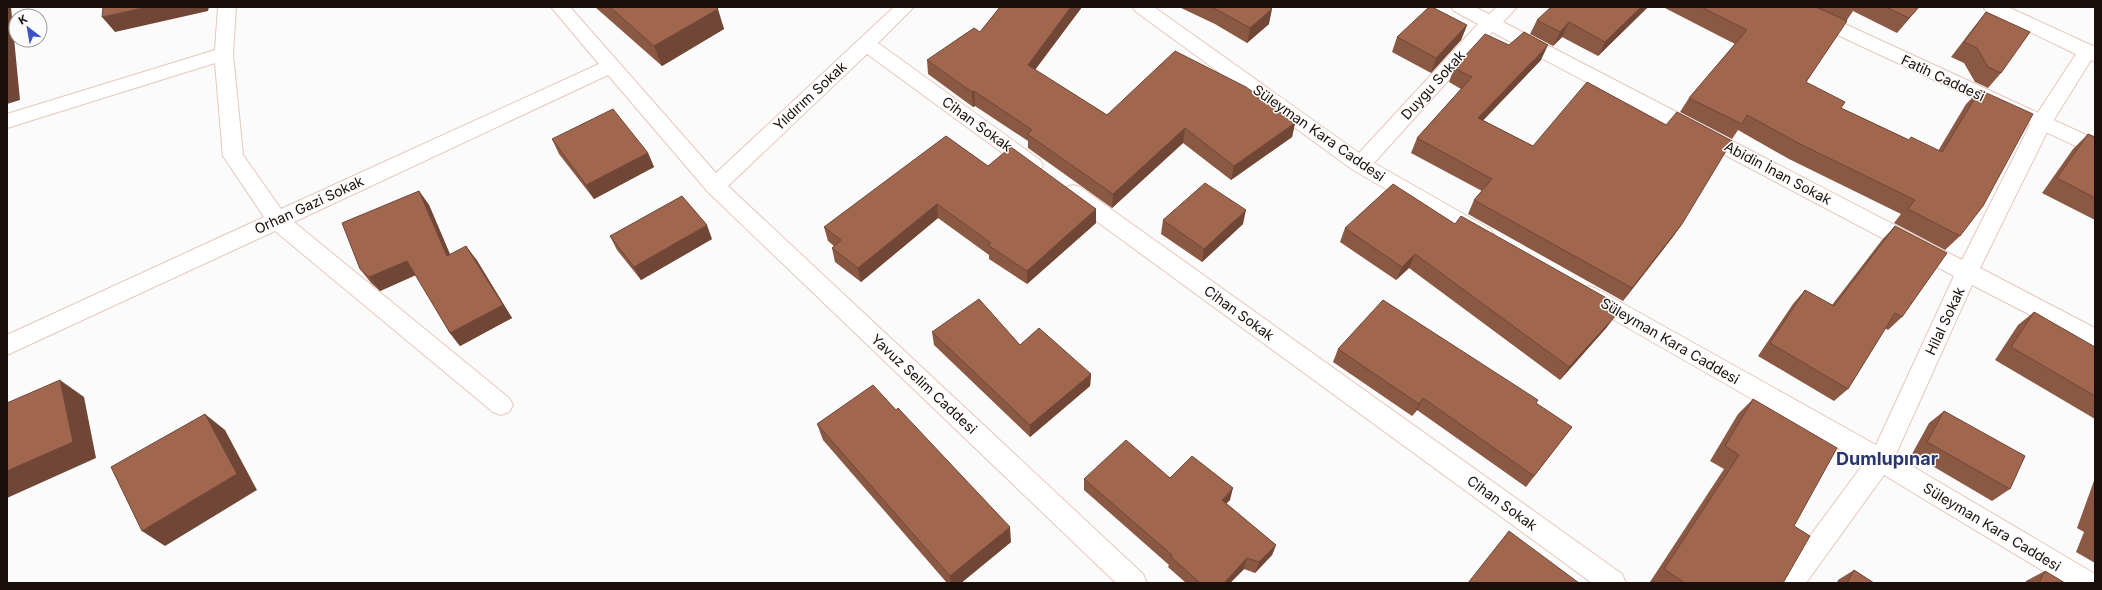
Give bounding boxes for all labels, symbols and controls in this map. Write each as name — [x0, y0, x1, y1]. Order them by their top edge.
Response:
north arrow — [8, 8, 48, 48]
text: K — [16, 11, 30, 27]
street label: Duygu Sokak — [1397, 46, 1468, 123]
street label: Fatih Caddesi — [1899, 51, 1988, 104]
street label: Yıldırım Sokak — [770, 57, 850, 134]
street label: Süleyman Kara Caddesi — [1250, 81, 1389, 185]
street label: Cihan Sokak — [939, 92, 1016, 155]
street label: Abidin İnan Sokak — [1722, 137, 1835, 208]
street label: Orhan Gazi Sokak — [251, 172, 366, 237]
street label: Cihan Sokak — [1201, 281, 1278, 344]
street label: Hilal Sokak — [1921, 284, 1968, 357]
street label: Süleyman Kara Caddesi — [1598, 294, 1743, 387]
street label: Yavuz Selim Caddesi — [868, 330, 981, 437]
district label: Dumlupınar — [1836, 448, 1938, 469]
street label: Cihan Sokak — [1464, 471, 1541, 534]
street label: Süleyman Kara Caddesi — [1920, 479, 2064, 574]

